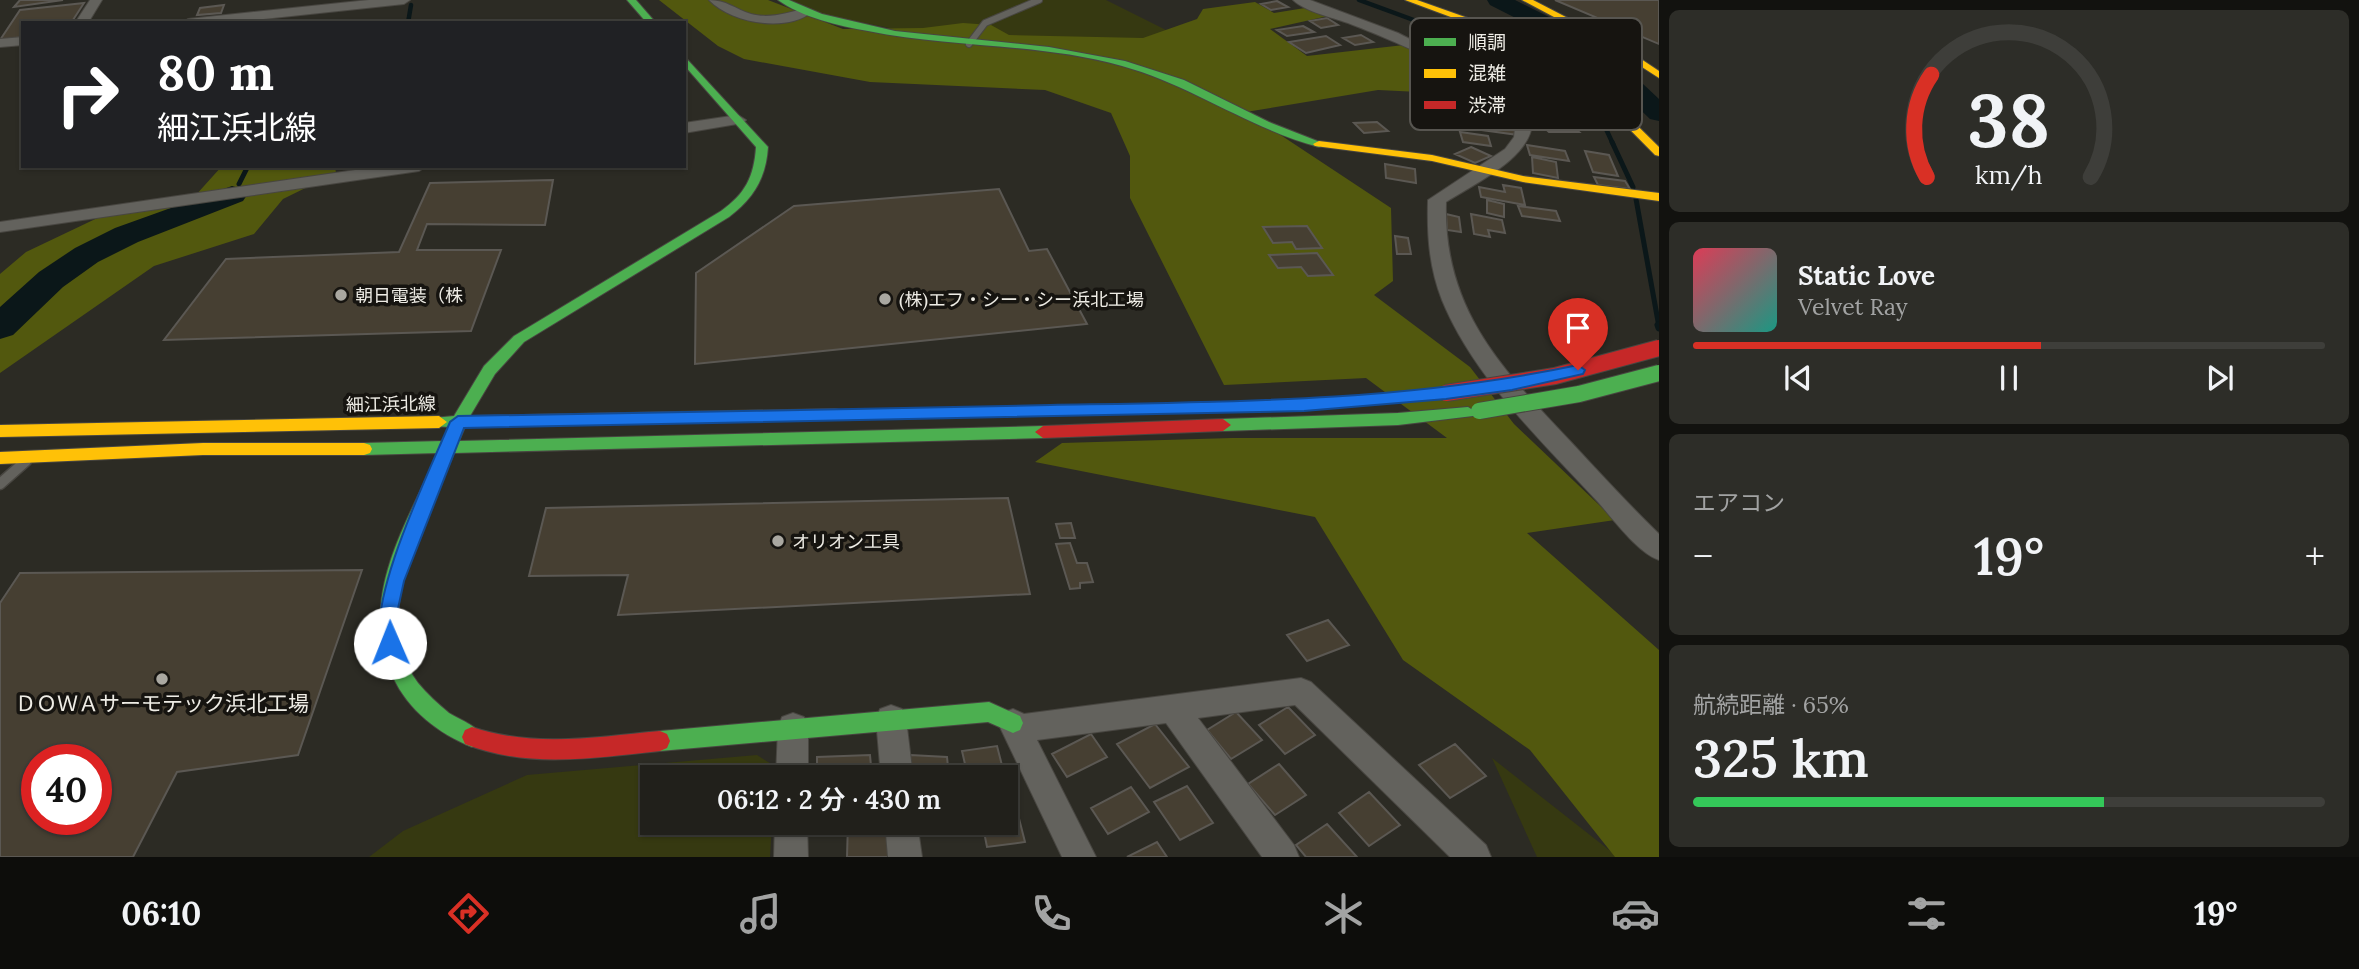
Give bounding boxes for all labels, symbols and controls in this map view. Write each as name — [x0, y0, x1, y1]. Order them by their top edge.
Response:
legend — [1410, 18, 1642, 130]
text: 順調 — [1468, 30, 1506, 54]
text: 80 m — [157, 41, 274, 103]
icon: right — [42, 49, 133, 140]
text: 混雑 — [1468, 61, 1506, 85]
text: 38 — [1968, 74, 2050, 167]
text: 渋滞 — [1468, 93, 1506, 117]
text: 細江浜北線 — [157, 107, 317, 148]
text: km/h — [1975, 159, 2043, 191]
text: Static Love — [1798, 259, 1935, 292]
place label: 朝日電装（株 — [355, 284, 463, 307]
marker: 朝日電装（株 — [333, 287, 349, 303]
place label: (株)エフ・シー・シー浜北工場 — [899, 288, 1144, 311]
marker: (株)エフ・シー・シー浜北工場 — [877, 291, 893, 307]
text: Velvet Ray — [1798, 292, 1908, 321]
pin — [1548, 298, 1608, 370]
icon: arrive — [1559, 309, 1597, 347]
icon: previous — [1779, 359, 1817, 397]
icon: pause — [1990, 359, 2028, 397]
icon: next — [2201, 359, 2239, 397]
street label: 細江浜北線 — [346, 392, 436, 416]
text: エアコン — [1693, 488, 1785, 517]
text: 19° — [1974, 523, 2044, 589]
place label: オリオン工具 — [792, 530, 900, 553]
text: − — [1693, 532, 1713, 580]
text: + — [2305, 532, 2325, 580]
marker: オリオン工具 — [770, 533, 786, 549]
position arrow — [353, 606, 427, 680]
marker: ＤＯＷＡサーモテック浜北工場 — [154, 671, 170, 687]
place label: ＤＯＷＡサーモテック浜北工場 — [15, 690, 309, 717]
text: 航続距離 · 65% — [1693, 690, 1849, 719]
text: 325 km — [1693, 725, 1869, 791]
speed limit sign: 40 — [21, 744, 112, 835]
text: 06:12 · 2 分 · 430 m — [717, 783, 941, 816]
icon: directions — [444, 889, 493, 938]
icon: music — [736, 889, 785, 938]
icon: phone — [1027, 889, 1076, 938]
icon: climate — [1319, 889, 1368, 938]
icon: car — [1611, 889, 1660, 938]
icon: filters — [1902, 889, 1951, 938]
text: 06:10 — [121, 893, 201, 934]
text: 19° — [2194, 893, 2238, 934]

